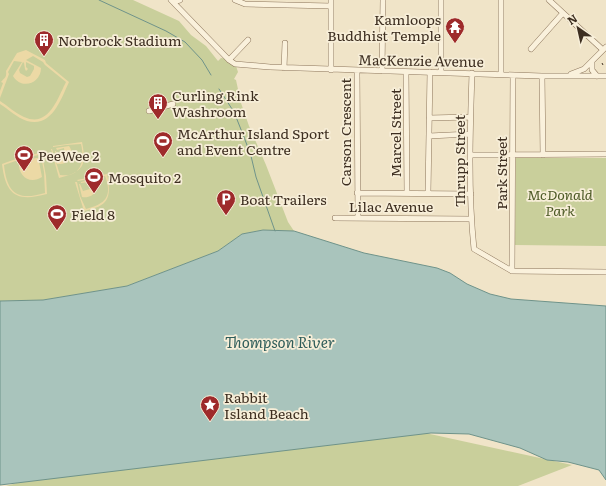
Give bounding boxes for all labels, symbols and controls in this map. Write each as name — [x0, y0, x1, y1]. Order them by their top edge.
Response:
north arrow — [558, 8, 598, 48]
place label: Kamloops Buddhist Temple — [327, 9, 441, 45]
text: N — [564, 10, 580, 28]
temple icon: Kamloops Buddhist Temple — [444, 16, 466, 44]
building icon: Norbrock Stadium — [33, 29, 55, 57]
place label: Norbrock Stadium — [58, 30, 182, 50]
street label: MacKenzie Avenue — [358, 49, 484, 71]
street label: Carson Crescent — [335, 77, 355, 186]
place label: Curling Rink Washroom — [172, 85, 259, 121]
street label: Marcel Street — [385, 88, 405, 178]
building icon: Curling Rink Washroom — [147, 92, 169, 120]
street label: Thrupp Street — [449, 114, 469, 207]
place label: McArthur Island Sport and Event Centre — [177, 123, 330, 159]
sports icon: McArthur Island Sport and Event Centre — [152, 130, 174, 158]
street label: Park Street — [491, 136, 511, 210]
sports icon: PeeWee 2 — [13, 144, 35, 172]
place label: PeeWee 2 — [38, 145, 99, 165]
sports icon: Mosquito 2 — [83, 166, 105, 194]
place label: Mosquito 2 — [108, 167, 181, 187]
park label: McDonald Park — [527, 184, 593, 220]
parking icon: Boat Trailers — [215, 188, 237, 216]
place label: Boat Trailers — [240, 189, 326, 209]
street label: Lilac Avenue — [349, 196, 433, 216]
sports icon: Field 8 — [46, 203, 68, 231]
place label: Field 8 — [71, 204, 115, 224]
water label: Thompson River — [225, 330, 335, 353]
place label: Rabbit Island Beach — [224, 387, 309, 423]
place icon: Rabbit Island Beach — [199, 394, 221, 422]

